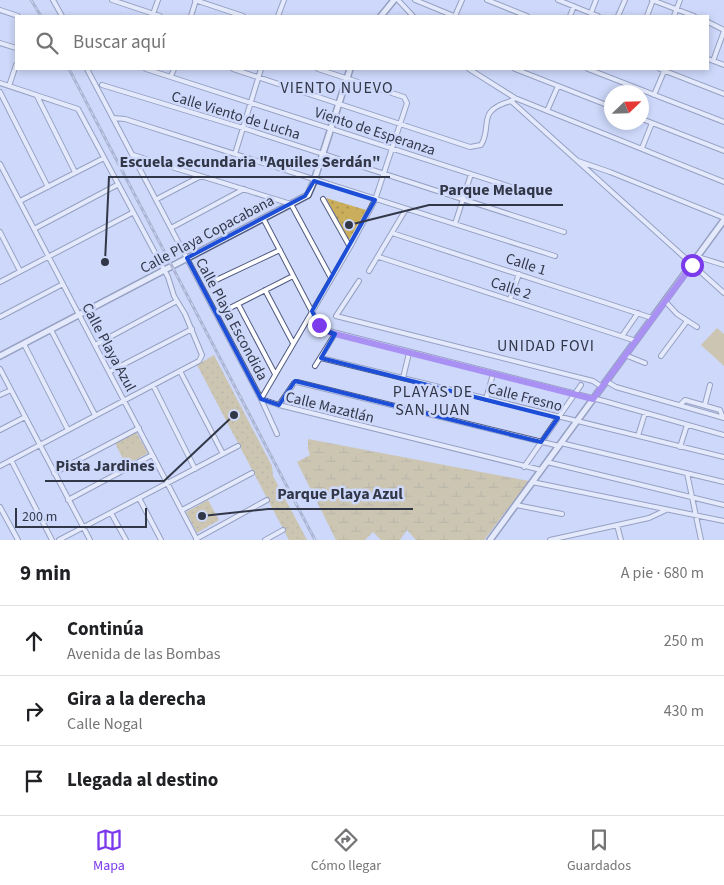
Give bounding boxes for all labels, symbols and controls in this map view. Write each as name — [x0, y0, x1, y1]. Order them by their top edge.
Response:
search box — [15, 15, 709, 70]
icon: search — [33, 29, 61, 57]
text: Buscar aquí — [73, 29, 166, 56]
district label: VIENTO NUEVO — [280, 77, 394, 99]
north arrow — [604, 85, 649, 130]
street label: Calle Viento de Lucha — [169, 86, 303, 145]
street label: Viento de Esperanza — [312, 102, 438, 161]
callout: Escuela Secundaria "Aquiles Serdán" — [109, 146, 390, 177]
text: Escuela Secundaria "Aquiles Serdán" — [119, 151, 381, 173]
callout: Parque Melaque — [429, 174, 563, 205]
text: Parque Melaque — [439, 179, 553, 201]
street label: Calle Playa Copacabana — [136, 190, 278, 279]
street label: Calle 1 — [503, 248, 549, 281]
street label: Calle Playa Escondida — [190, 254, 273, 384]
route start — [681, 254, 704, 277]
street label: Calle 2 — [488, 272, 534, 305]
street label: Calle Playa Azul — [76, 299, 141, 395]
route end — [308, 314, 331, 337]
district label: UNIDAD FOVI — [497, 335, 595, 357]
street label: Calle Fresno — [485, 378, 565, 417]
district label: PLAYAS DE SAN JUAN — [393, 381, 473, 421]
street label: Calle Mazatlán — [283, 386, 376, 429]
callout: Pista Jardines — [45, 450, 164, 481]
text: Pista Jardines — [55, 455, 155, 477]
callout: Parque Playa Azul — [268, 478, 413, 509]
text: Parque Playa Azul — [277, 483, 403, 505]
scale bar — [15, 505, 148, 528]
text: 200 m — [22, 507, 57, 527]
text: 9 min — [20, 558, 71, 588]
text: A pie · 680 m — [621, 562, 704, 584]
text: Continúa — [67, 616, 144, 643]
icon: ahead — [20, 627, 48, 655]
text: 250 m — [664, 630, 704, 652]
text: Avenida de las Bombas — [67, 643, 221, 665]
text: Gira a la derecha — [67, 686, 206, 713]
icon: right — [20, 697, 48, 725]
text: 430 m — [664, 700, 704, 722]
text: Calle Nogal — [67, 713, 142, 735]
icon: arrive — [20, 767, 48, 795]
text: Llegada al destino — [67, 767, 218, 794]
tab: Mapa — [93, 826, 125, 876]
tab: Cómo llegar — [311, 826, 381, 876]
tab: Guardados — [567, 826, 631, 876]

